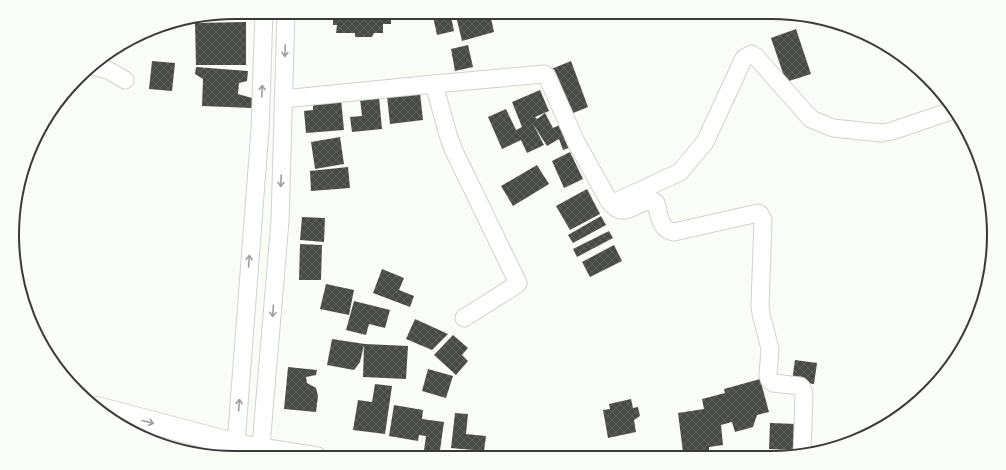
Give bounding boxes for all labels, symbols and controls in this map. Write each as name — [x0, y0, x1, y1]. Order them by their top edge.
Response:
one-way arrow — [282, 44, 289, 57]
one-way arrow — [258, 85, 265, 98]
one-way arrow — [277, 174, 285, 187]
one-way arrow — [246, 255, 253, 268]
one-way arrow — [269, 304, 276, 317]
one-way arrow — [235, 399, 242, 412]
one-way arrow — [142, 418, 155, 426]

